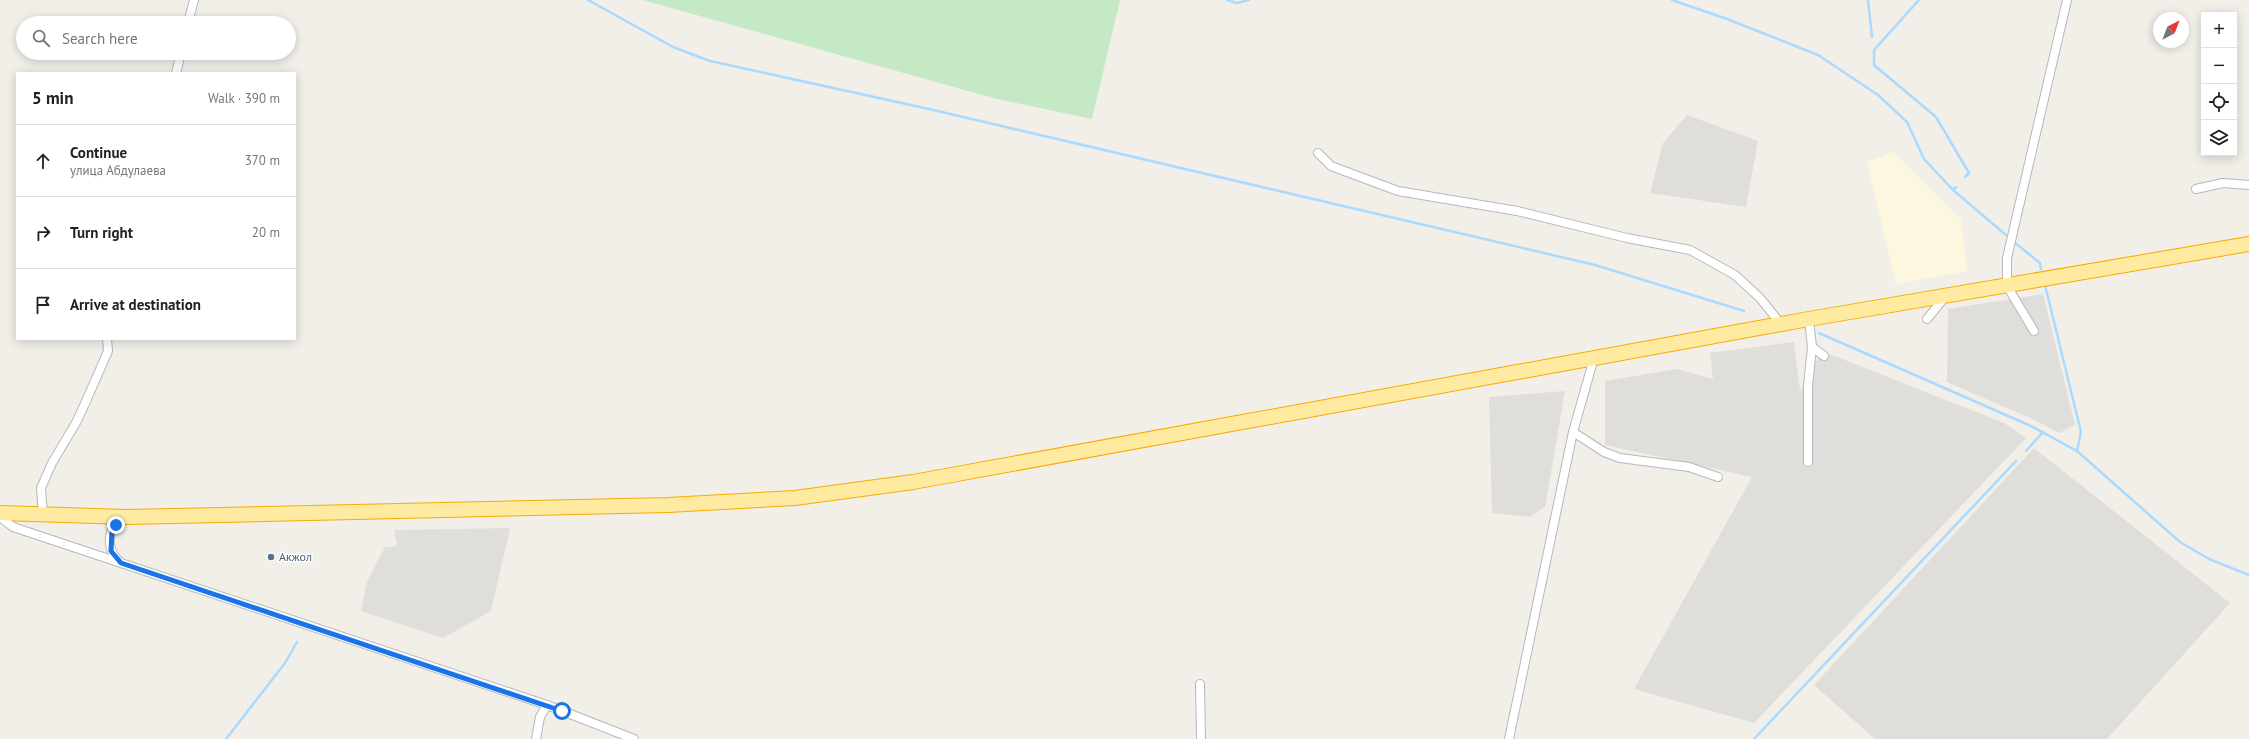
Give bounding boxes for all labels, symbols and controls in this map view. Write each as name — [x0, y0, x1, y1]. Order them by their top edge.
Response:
north arrow — [2153, 12, 2189, 48]
map controls — [2201, 12, 2237, 156]
button: + — [2201, 12, 2237, 48]
search box — [16, 16, 296, 60]
icon: search — [30, 27, 52, 49]
text: Search here — [62, 29, 138, 48]
button: − — [2201, 48, 2237, 84]
button: locate — [2201, 84, 2237, 120]
text: 5 min — [32, 87, 73, 109]
text: Walk · 390 m — [208, 90, 280, 107]
button: layers — [2201, 120, 2237, 156]
text: Continue — [70, 143, 127, 162]
icon: ahead — [32, 150, 54, 172]
text: 370 m — [245, 152, 280, 169]
text: улица Абдулаева — [70, 162, 166, 179]
icon: right — [32, 222, 54, 244]
text: Turn right — [70, 223, 133, 242]
text: 20 m — [252, 224, 280, 241]
icon: arrive — [32, 294, 54, 316]
text: Arrive at destination — [70, 295, 201, 314]
route end — [107, 516, 125, 534]
place label: Акжол — [279, 549, 312, 564]
marker: Акжол — [266, 552, 276, 562]
route start — [553, 702, 571, 720]

